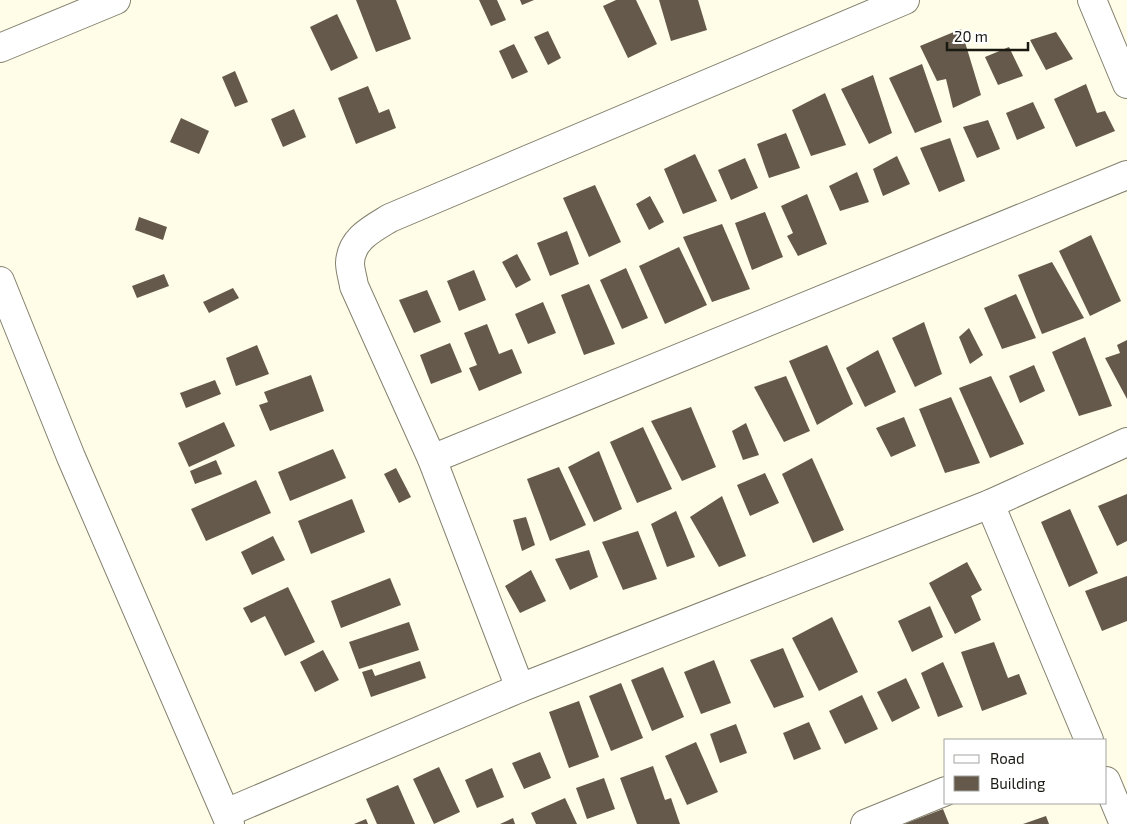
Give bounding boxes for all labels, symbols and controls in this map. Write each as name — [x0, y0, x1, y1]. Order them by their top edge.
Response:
scale bar — [947, 20, 1028, 52]
text: 20 m — [954, 27, 988, 45]
legend — [944, 739, 1107, 804]
text: Road — [990, 749, 1025, 767]
text: Building — [990, 774, 1046, 792]

